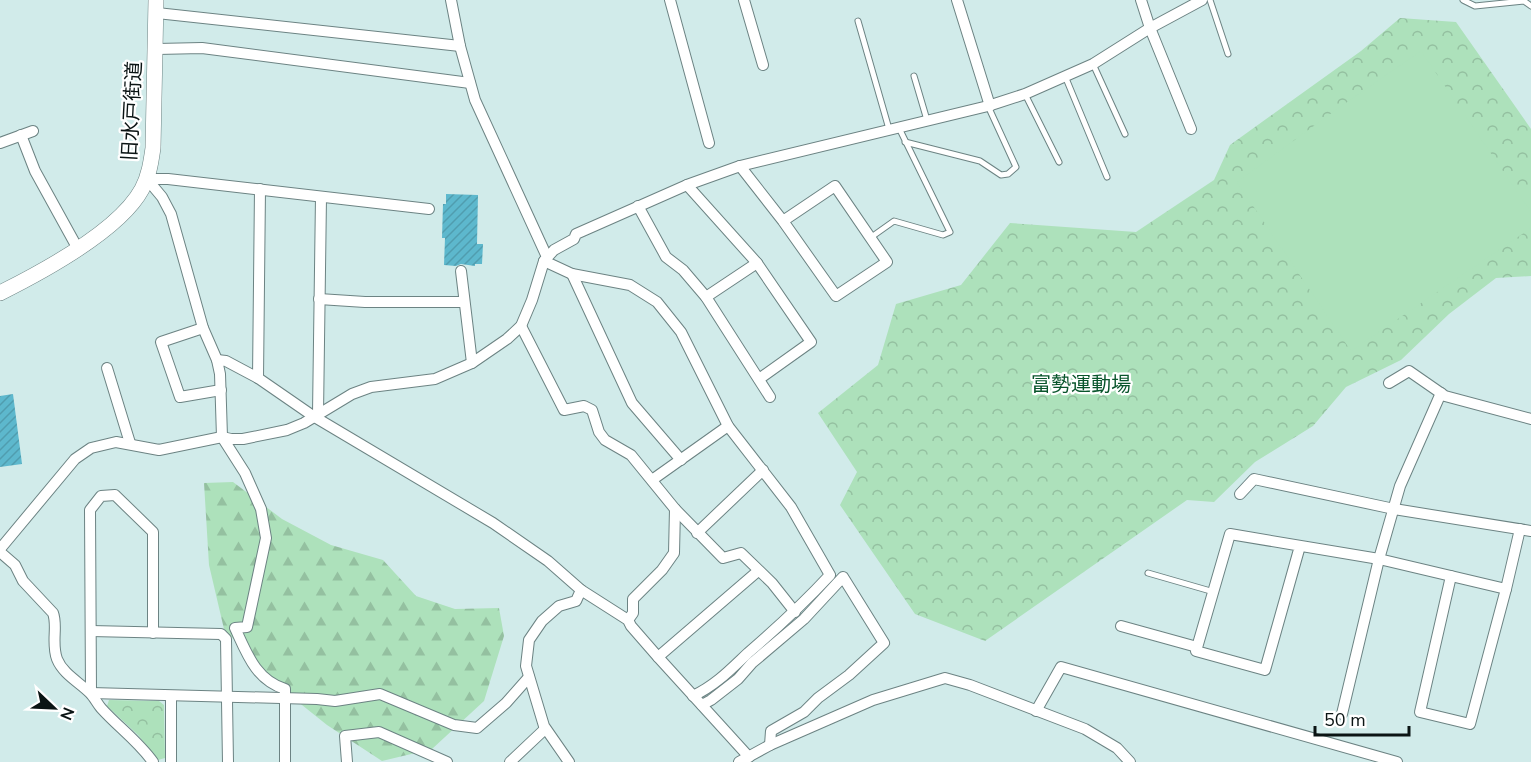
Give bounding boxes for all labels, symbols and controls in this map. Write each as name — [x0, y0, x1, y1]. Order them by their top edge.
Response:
street label: 旧水戸街道 — [116, 60, 148, 162]
park label: 富勢運動場 — [1031, 371, 1131, 398]
north arrow — [24, 678, 84, 738]
scale bar — [1315, 699, 1410, 737]
text: N — [54, 704, 79, 723]
text: 50 m — [1324, 708, 1366, 732]

